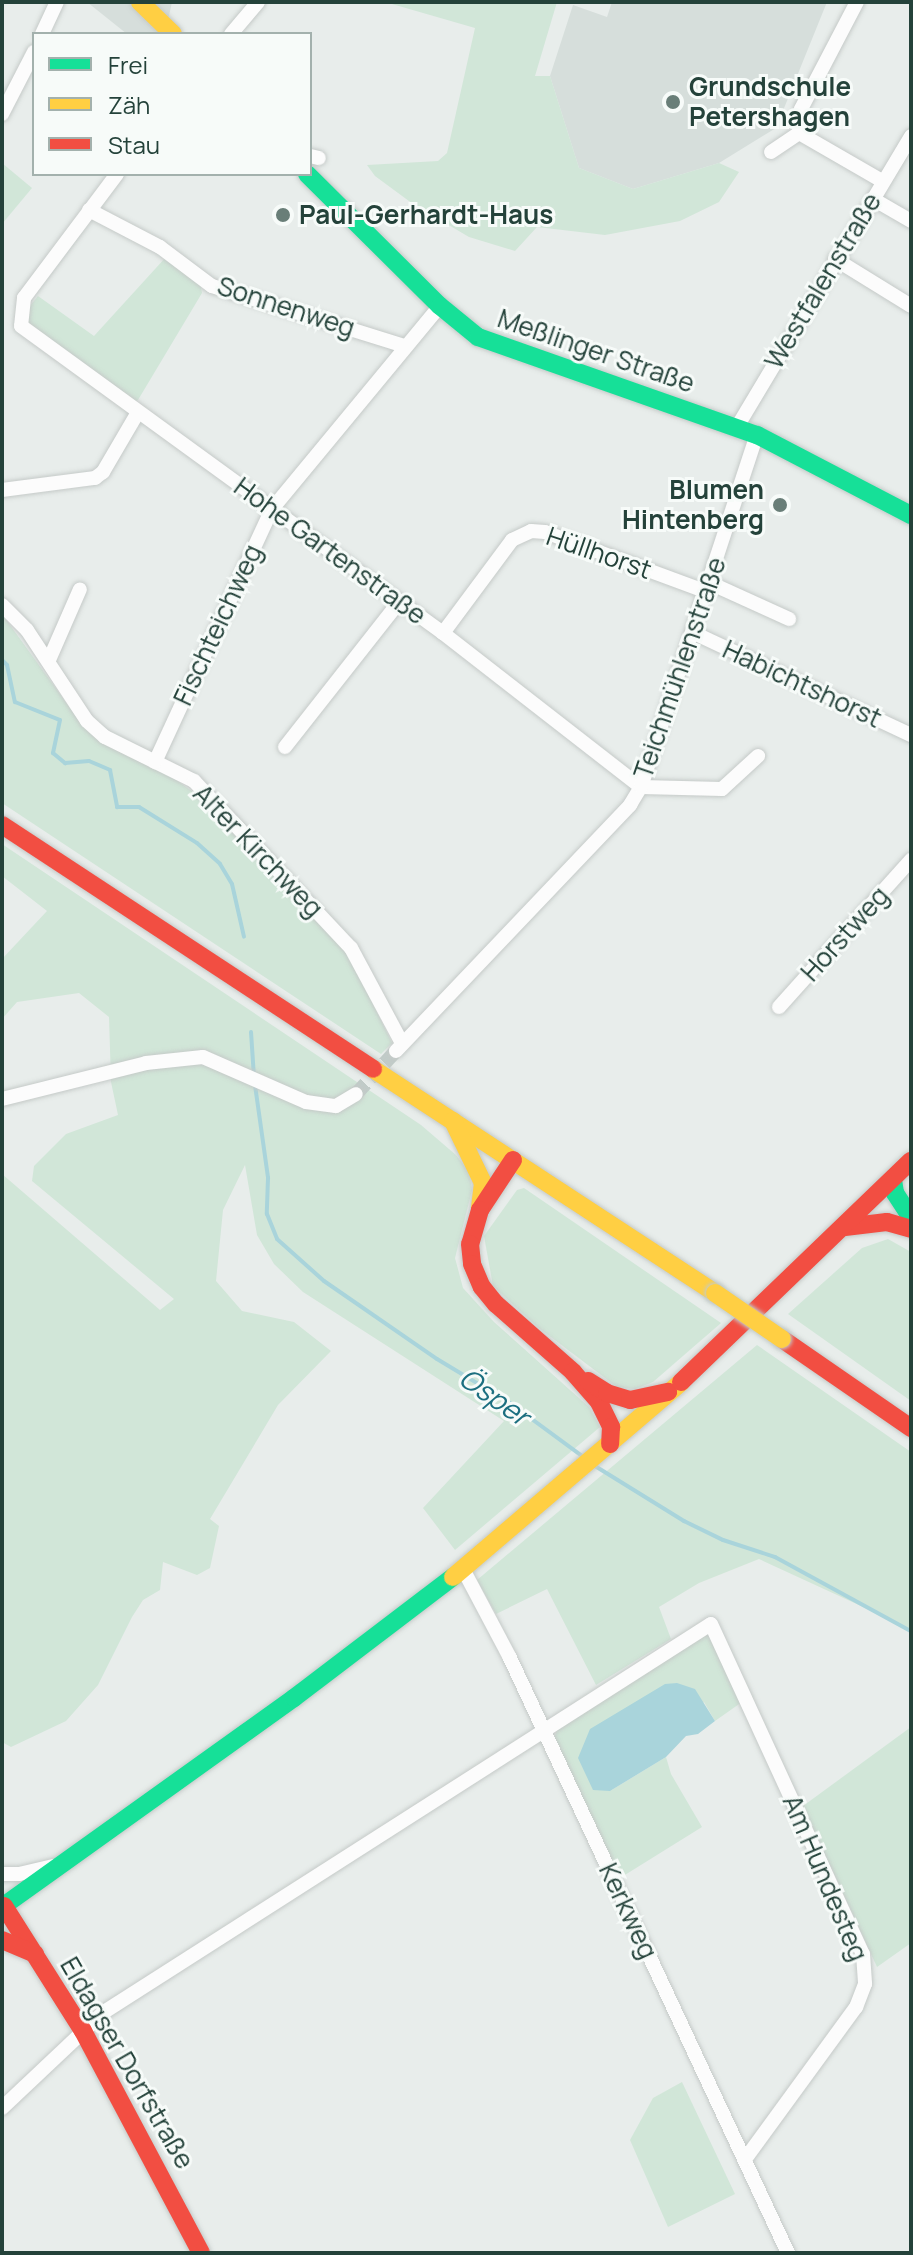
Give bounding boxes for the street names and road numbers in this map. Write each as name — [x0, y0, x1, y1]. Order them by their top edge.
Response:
street label: Westfalenstraße — [758, 187, 888, 375]
street label: Sonnenweg — [213, 270, 359, 344]
street label: Meßlinger Straße — [494, 303, 698, 399]
street label: Hohe Gartenstraße — [228, 471, 432, 631]
street label: Hüllhorst — [542, 520, 656, 586]
street label: Fischteichweg — [167, 540, 269, 710]
street label: Teichmühlenstraße — [627, 553, 733, 783]
street label: Habichtshorst — [718, 634, 886, 734]
street label: Alter Kirchweg — [187, 778, 329, 924]
street label: Horstweg — [795, 880, 895, 988]
street label: Am Hundesteg — [776, 1790, 874, 1966]
street label: Kerkweg — [592, 1858, 664, 1964]
street label: Eldagser Dorfstraße — [54, 1952, 200, 2174]

